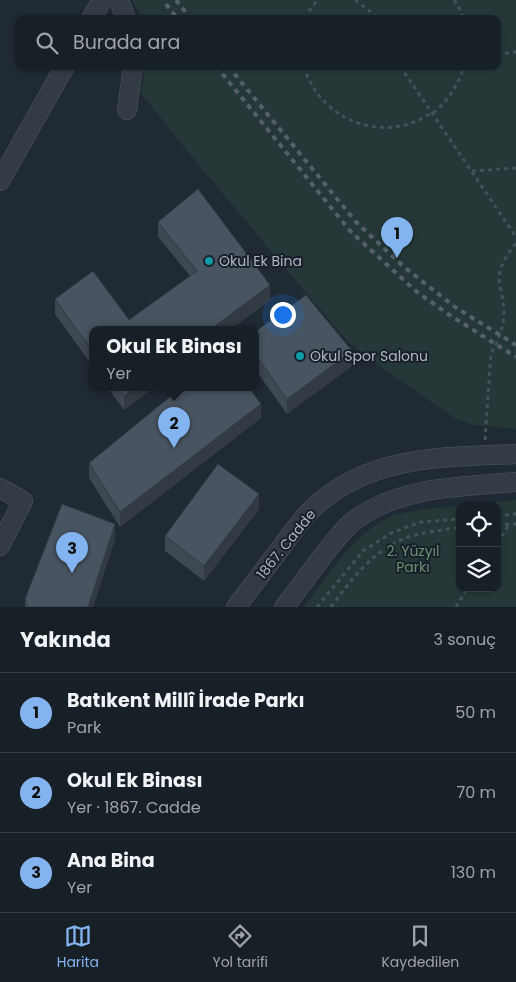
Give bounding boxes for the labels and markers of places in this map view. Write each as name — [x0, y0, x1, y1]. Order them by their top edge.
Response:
pin: 1 — [381, 217, 413, 258]
place label: Okul Ek Bina — [219, 251, 302, 271]
marker: Okul Ek Bina — [203, 255, 215, 267]
place label: Okul Spor Salonu — [310, 346, 428, 366]
marker: Okul Spor Salonu — [294, 350, 306, 362]
pin: 2 — [158, 407, 190, 448]
pin: 3 — [56, 532, 88, 573]

